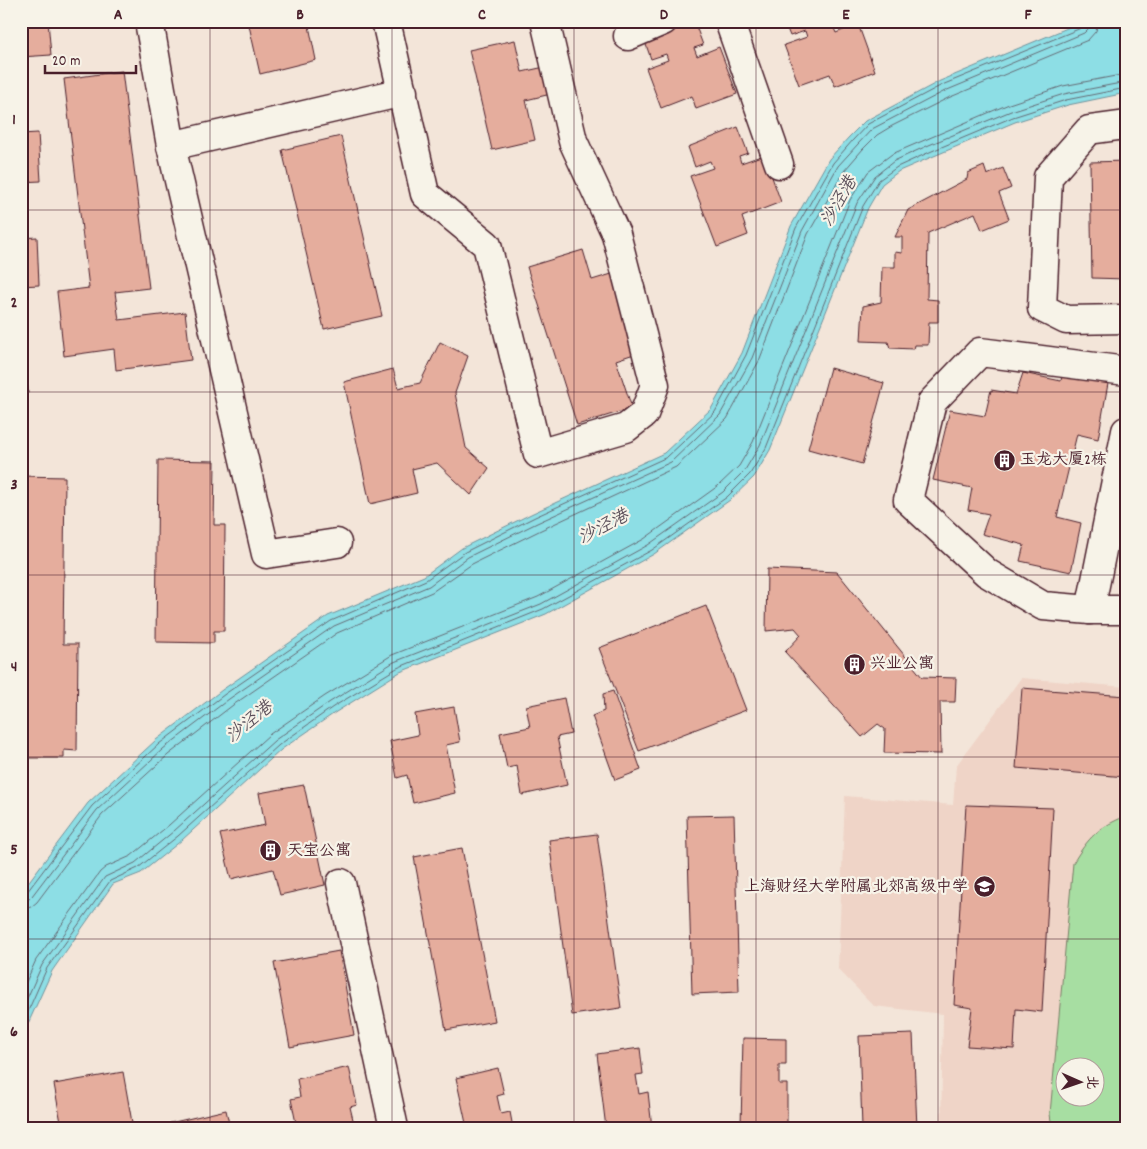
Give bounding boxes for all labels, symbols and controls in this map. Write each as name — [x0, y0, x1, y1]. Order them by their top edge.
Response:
text: A — [114, 4, 123, 27]
text: B — [296, 4, 304, 27]
text: C — [478, 4, 486, 27]
text: D — [660, 4, 669, 27]
text: E — [842, 4, 850, 27]
text: F — [1024, 4, 1032, 27]
scale bar — [45, 42, 136, 74]
text: 20 m — [52, 51, 80, 73]
text: 1 — [12, 109, 16, 132]
water label: 沙泾港 — [816, 171, 865, 232]
text: 2 — [11, 292, 18, 315]
building icon: 玉龙大厦2栋 — [992, 448, 1016, 472]
place label: 玉龙大厦2栋 — [1020, 449, 1107, 472]
text: 3 — [10, 474, 18, 497]
water label: 沙泾港 — [574, 504, 636, 551]
building icon: 兴业公寓 — [842, 652, 866, 676]
place label: 兴业公寓 — [870, 653, 934, 676]
text: 4 — [11, 656, 17, 679]
water label: 沙泾港 — [221, 695, 280, 750]
text: 5 — [10, 839, 18, 862]
building icon: 天宝公寓 — [259, 839, 283, 863]
place label: 天宝公寓 — [287, 840, 351, 863]
school or university icon: 上海财经大学附属北郊高级中学 — [972, 875, 996, 899]
place label: 上海财经大学附属北郊高级中学 — [744, 876, 968, 899]
text: 6 — [10, 1021, 18, 1044]
north arrow — [1054, 1056, 1104, 1106]
text: 北 — [1081, 1075, 1101, 1090]

